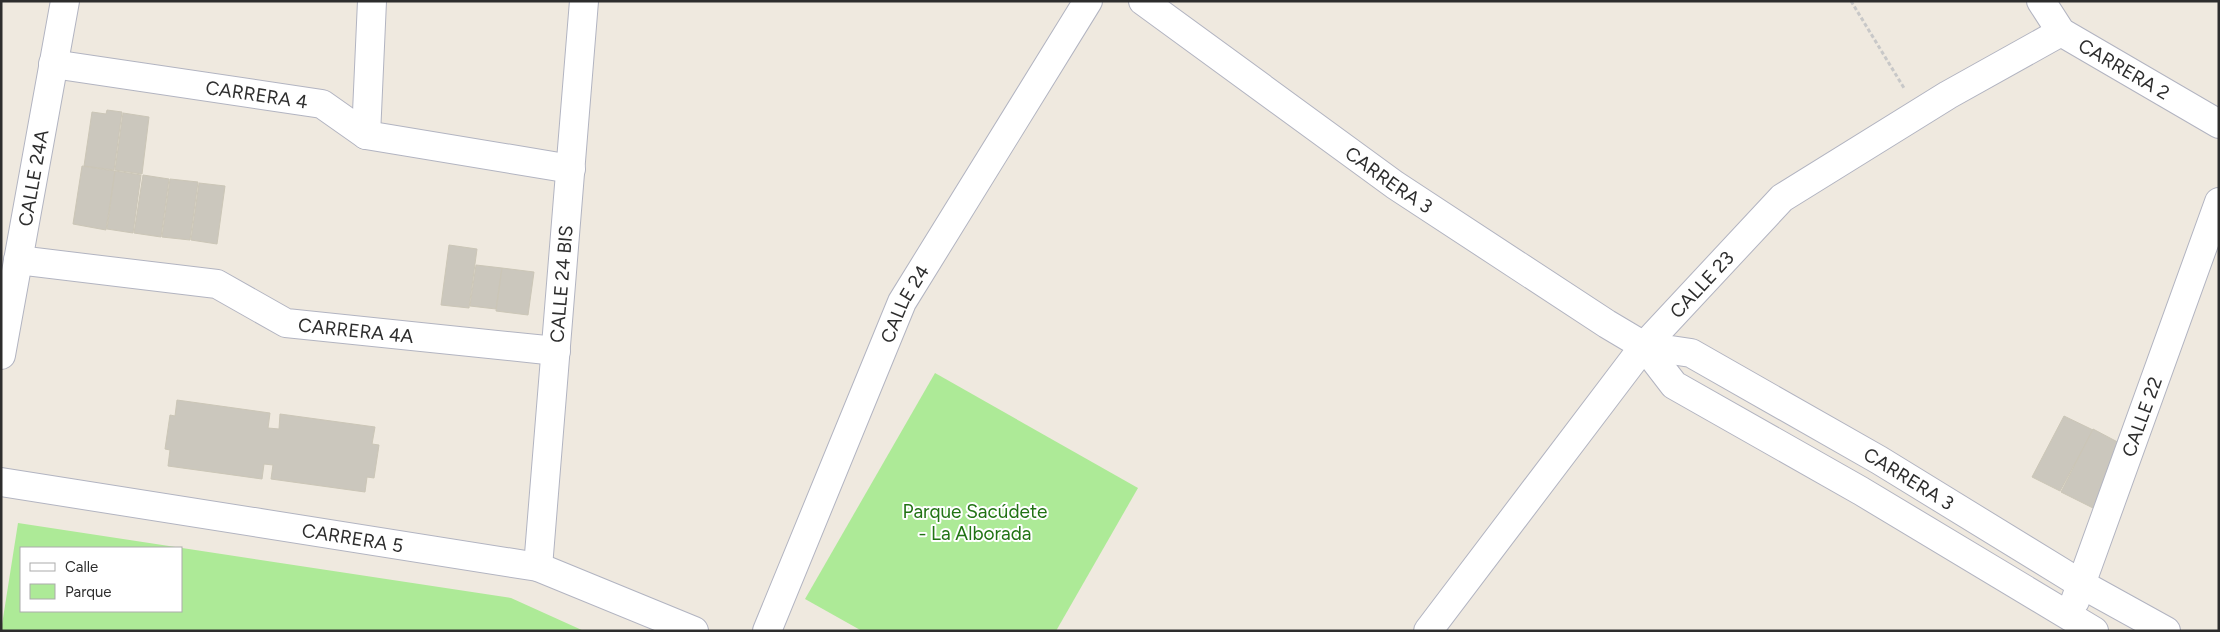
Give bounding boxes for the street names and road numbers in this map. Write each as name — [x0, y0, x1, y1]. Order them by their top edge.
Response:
street label: CARRERA 2 — [2074, 33, 2174, 104]
street label: CARRERA 4 — [204, 75, 310, 113]
street label: CALLE 24A — [13, 128, 53, 228]
street label: CARRERA 3 — [1341, 141, 1437, 218]
street label: CALLE 24 BIS — [545, 224, 577, 344]
street label: CALLE 23 — [1665, 246, 1738, 323]
street label: CALLE 24 — [875, 260, 934, 346]
street label: CARRERA 4A — [297, 313, 415, 348]
street label: CALLE 22 — [2117, 373, 2167, 460]
street label: CARRERA 3 — [1860, 442, 1958, 515]
street label: CARRERA 5 — [300, 518, 405, 557]

